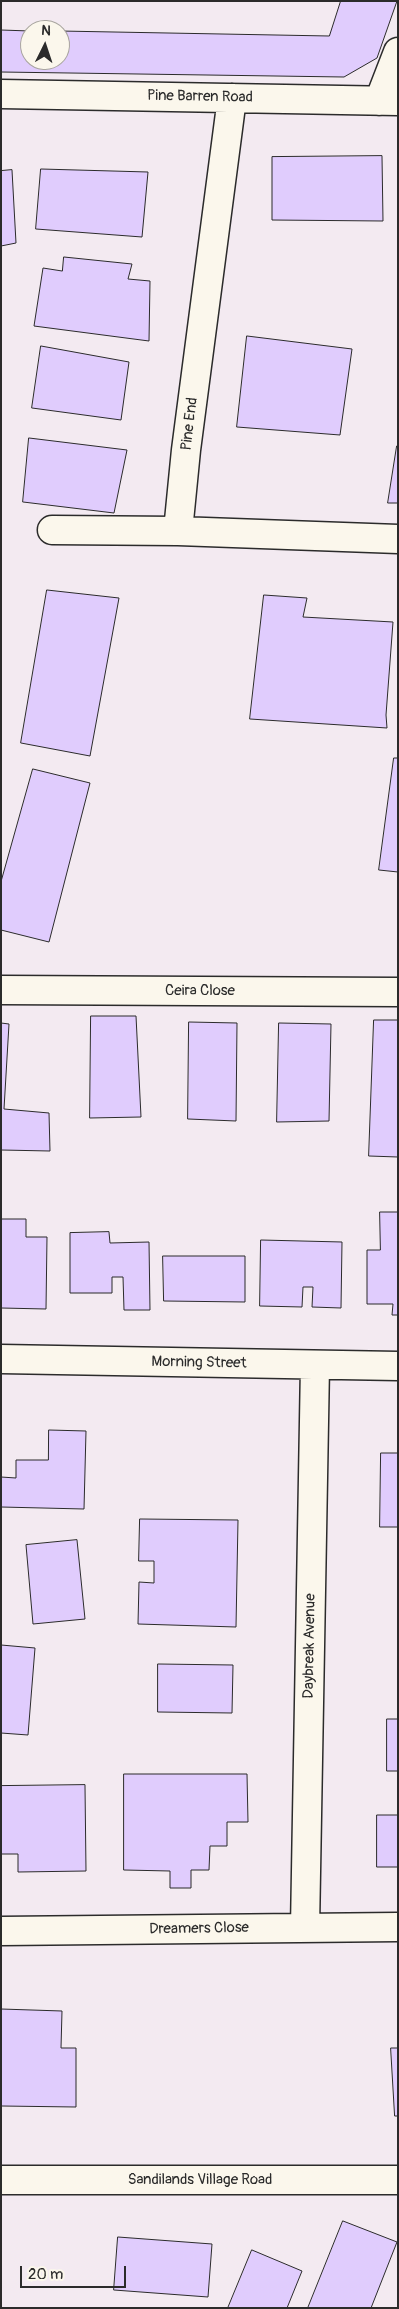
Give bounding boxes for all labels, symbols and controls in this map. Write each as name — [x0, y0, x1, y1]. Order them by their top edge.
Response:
north arrow — [20, 20, 70, 70]
text: N — [41, 22, 51, 39]
street label: Pine Barren Road — [147, 87, 253, 107]
street label: Pine End — [178, 396, 202, 452]
street label: Ceira Close — [165, 982, 235, 1000]
street label: Morning Street — [151, 1353, 247, 1373]
street label: Daybreak Avenue — [300, 1593, 320, 1699]
street label: Dreamers Close — [149, 1919, 249, 1939]
street label: Sandilands Village Road — [128, 2171, 272, 2189]
scale bar — [22, 2256, 129, 2288]
text: 20 m — [28, 2265, 63, 2284]

